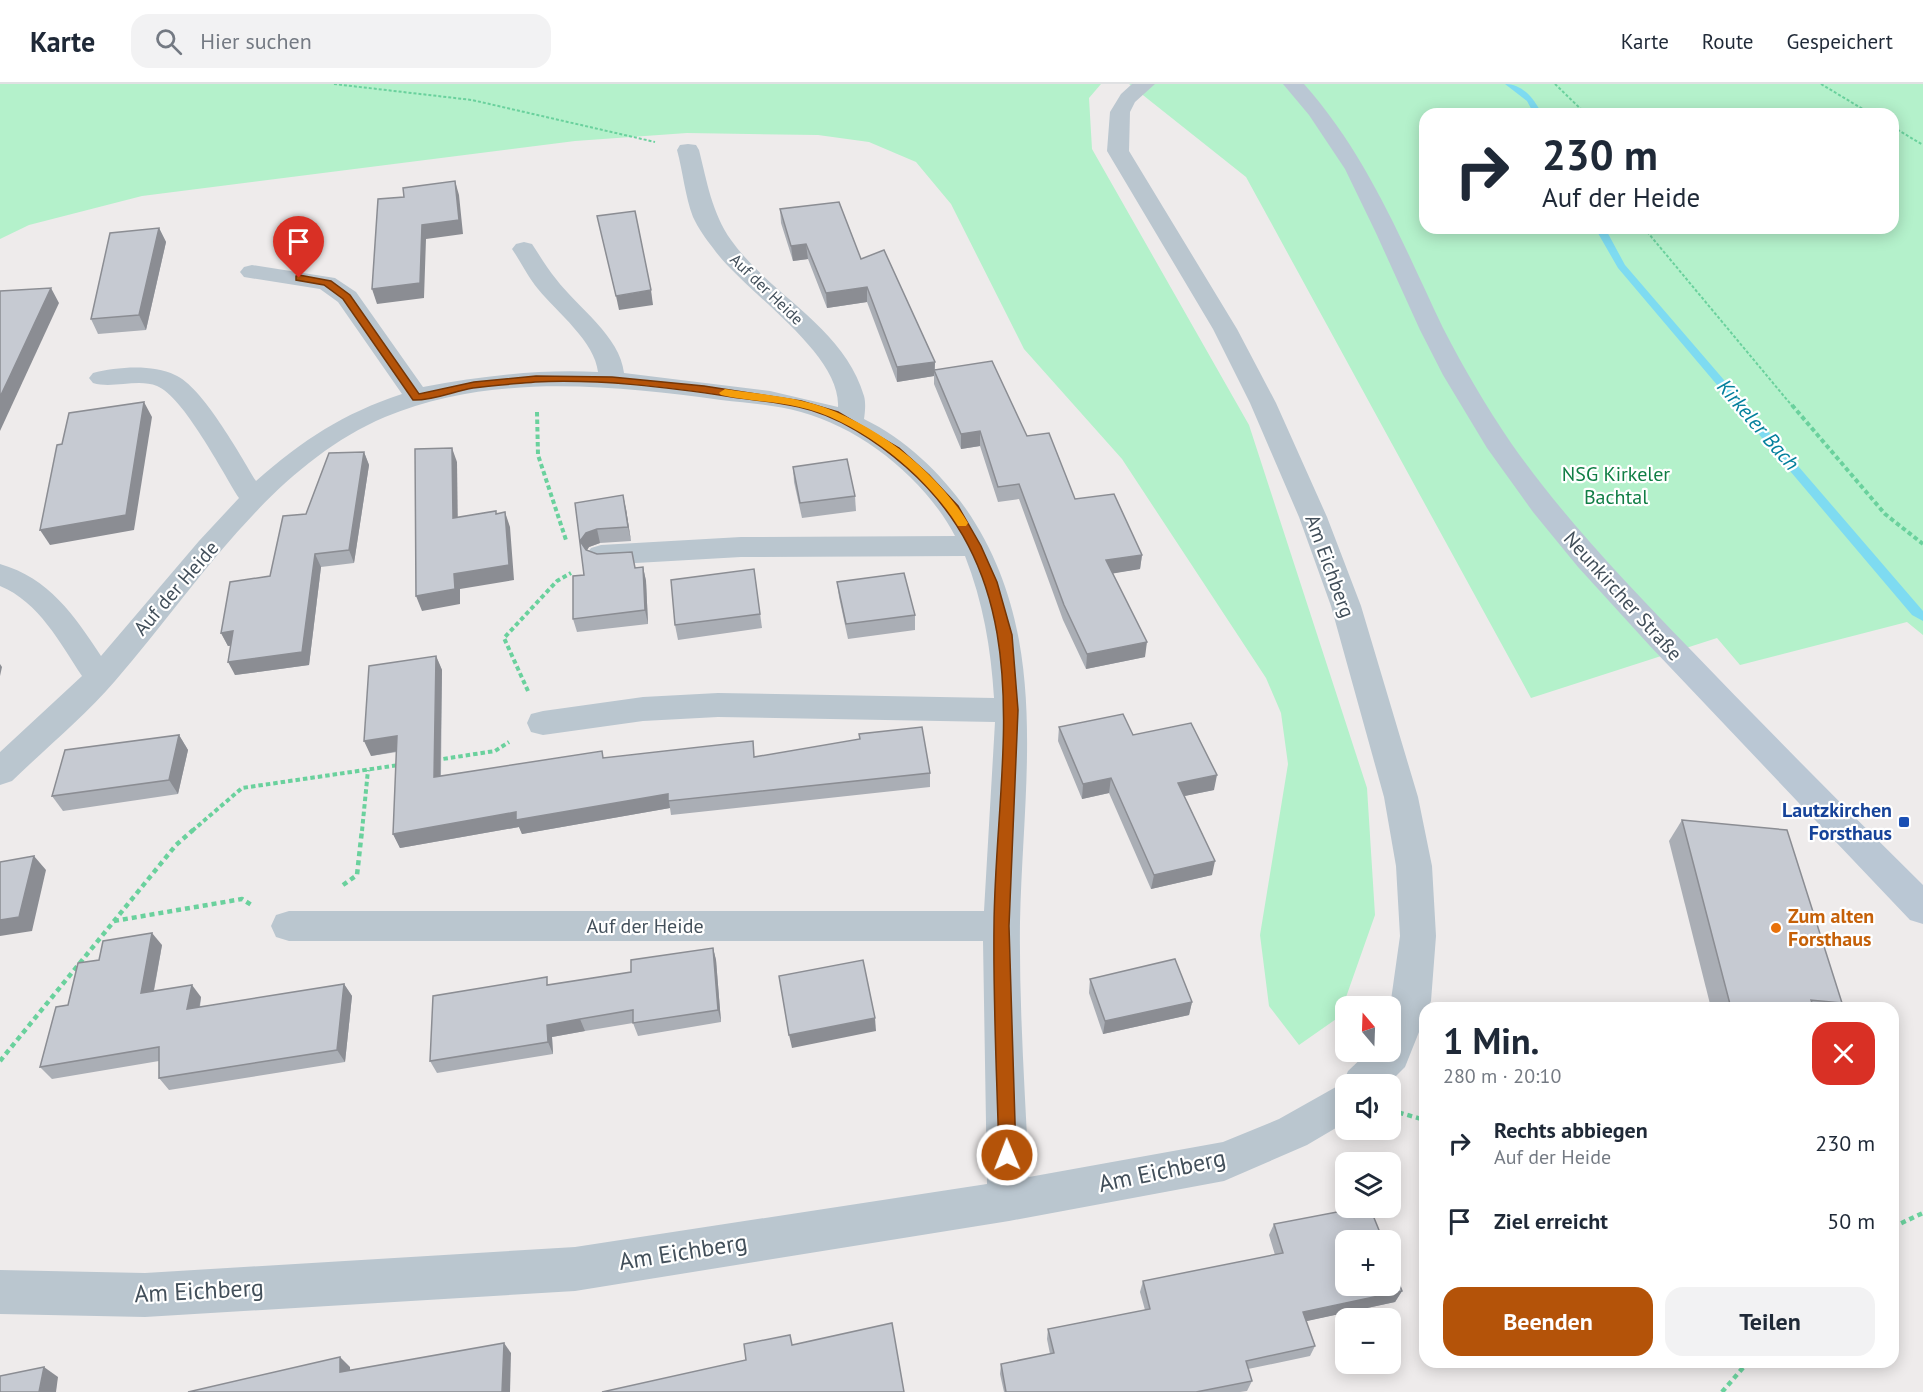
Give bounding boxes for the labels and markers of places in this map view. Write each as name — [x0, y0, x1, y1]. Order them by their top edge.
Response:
pin — [273, 216, 324, 278]
place label: Lautzkirchen Forsthaus — [1782, 797, 1892, 846]
marker: Lautzkirchen Forsthaus — [1897, 815, 1911, 829]
place label: Zum alten Forsthaus — [1788, 903, 1874, 952]
marker: Zum alten Forsthaus — [1769, 921, 1783, 935]

